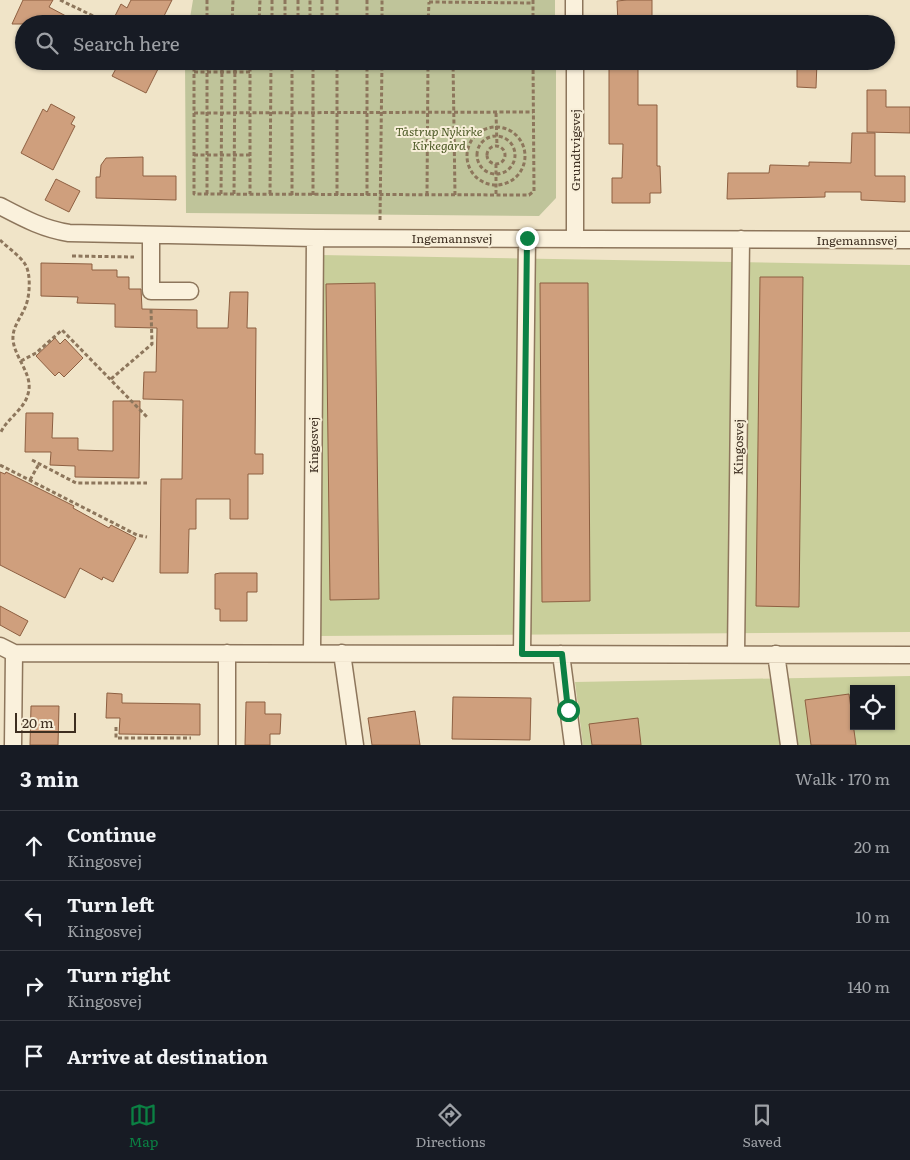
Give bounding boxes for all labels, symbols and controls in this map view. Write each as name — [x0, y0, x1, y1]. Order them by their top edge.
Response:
search box — [15, 15, 895, 70]
icon: search — [33, 29, 61, 57]
text: Search here — [73, 29, 180, 57]
street label: Grundtvigsvej — [566, 109, 584, 191]
park label: Tåstrup Nykirke Kirkegård — [395, 122, 483, 154]
route end — [516, 227, 539, 250]
street label: Ingemannsvej — [411, 229, 493, 247]
street label: Ingemannsvej — [816, 231, 898, 249]
street label: Kingosvej — [304, 417, 322, 473]
street label: Kingosvej — [729, 419, 747, 475]
map controls — [850, 685, 895, 730]
button: locate — [850, 685, 895, 730]
route start — [557, 699, 580, 722]
scale bar — [15, 710, 76, 733]
text: 20 m — [22, 712, 54, 732]
text: 3 min — [20, 762, 79, 793]
text: Walk · 170 m — [795, 766, 890, 790]
text: Continue — [67, 820, 156, 848]
icon: ahead — [20, 832, 48, 860]
text: 20 m — [854, 834, 890, 858]
text: Kingosvej — [67, 848, 142, 872]
text: Turn left — [67, 890, 154, 918]
icon: left — [20, 902, 48, 930]
text: 10 m — [856, 904, 890, 928]
text: Kingosvej — [67, 918, 142, 942]
text: Turn right — [67, 960, 171, 988]
icon: right — [20, 972, 48, 1000]
text: 140 m — [847, 974, 890, 998]
text: Kingosvej — [67, 988, 142, 1012]
icon: arrive — [20, 1042, 48, 1070]
text: Arrive at destination — [67, 1042, 268, 1070]
tab: Map — [129, 1101, 158, 1151]
tab: Directions — [415, 1101, 485, 1151]
tab: Saved — [742, 1101, 781, 1151]

